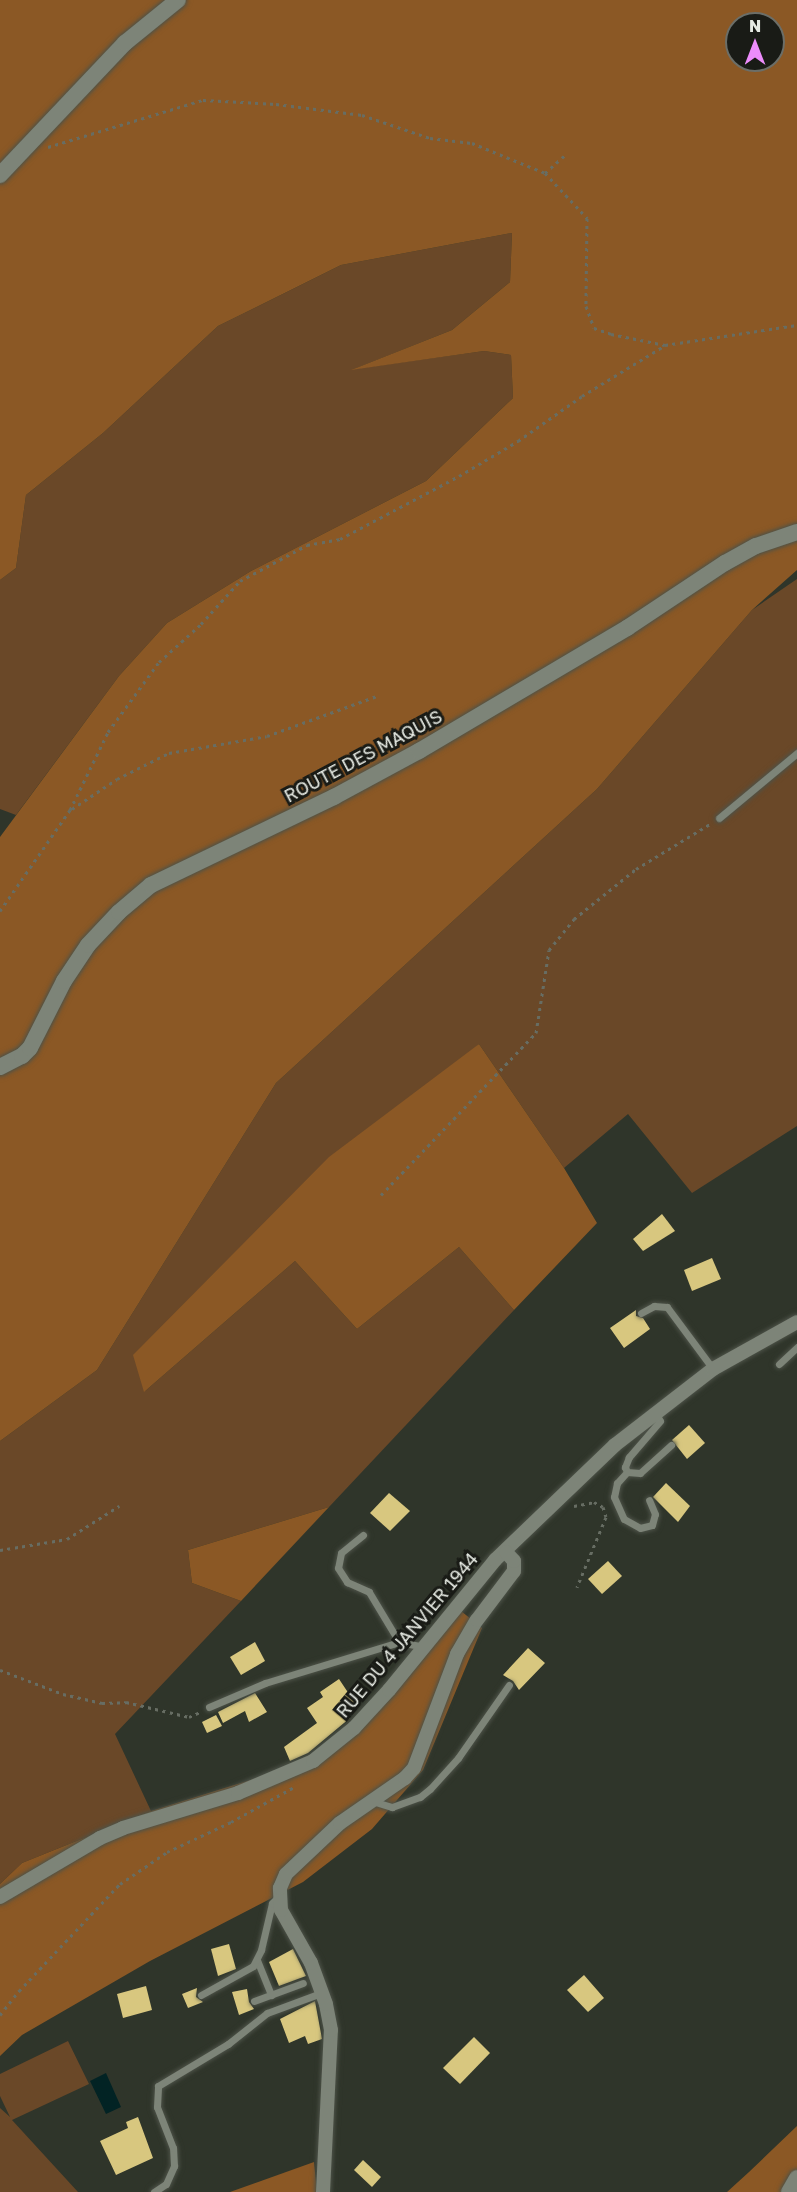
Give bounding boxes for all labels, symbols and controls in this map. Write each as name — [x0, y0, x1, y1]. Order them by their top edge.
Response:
north arrow — [725, 12, 785, 72]
text: N — [749, 16, 761, 36]
street label: ROUTE DES MAQUIS — [280, 705, 446, 807]
street label: RUE DU 4 JANVIER 1944 — [332, 1548, 482, 1722]

